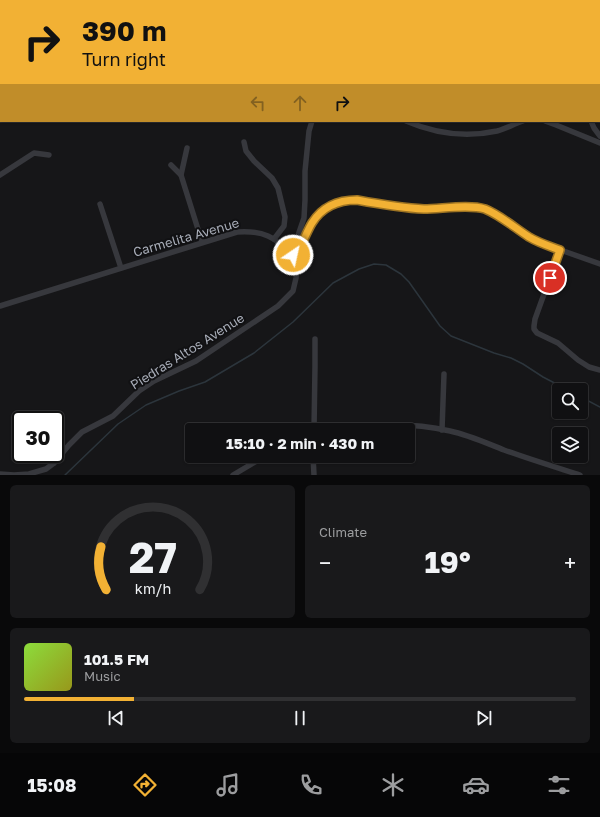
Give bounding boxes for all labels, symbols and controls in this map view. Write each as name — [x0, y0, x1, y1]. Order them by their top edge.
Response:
text: 390 m — [82, 14, 167, 47]
icon: right — [16, 16, 68, 68]
text: Turn right — [82, 48, 166, 70]
icon: left — [247, 92, 269, 114]
icon: ahead — [289, 92, 311, 114]
icon: right — [331, 92, 353, 114]
street label: Carmelita Avenue — [131, 214, 241, 260]
position arrow — [272, 234, 314, 276]
pin — [533, 261, 567, 295]
icon: arrive — [539, 267, 561, 289]
street label: Piedras Altos Avenue — [127, 309, 247, 393]
map controls — [552, 383, 588, 463]
button: search — [552, 383, 588, 419]
speed limit sign: 30 — [12, 411, 64, 463]
button: layers — [552, 427, 588, 463]
text: 15:10 · 2 min · 430 m — [226, 434, 374, 452]
text: Climate — [319, 524, 367, 540]
text: 27 — [128, 531, 177, 581]
text: 19° — [424, 544, 471, 580]
text: − — [319, 549, 331, 576]
text: + — [564, 549, 576, 576]
text: km/h — [134, 579, 171, 596]
text: 101.5 FM — [84, 650, 149, 668]
text: Music — [84, 668, 121, 684]
icon: previous — [105, 707, 127, 729]
icon: pause — [289, 707, 311, 729]
icon: next — [473, 707, 495, 729]
icon: directions — [131, 771, 159, 799]
icon: music — [214, 771, 242, 799]
icon: phone — [297, 771, 325, 799]
icon: climate — [379, 771, 407, 799]
icon: car — [462, 771, 490, 799]
icon: filters — [545, 771, 573, 799]
text: 15:08 — [27, 774, 77, 796]

